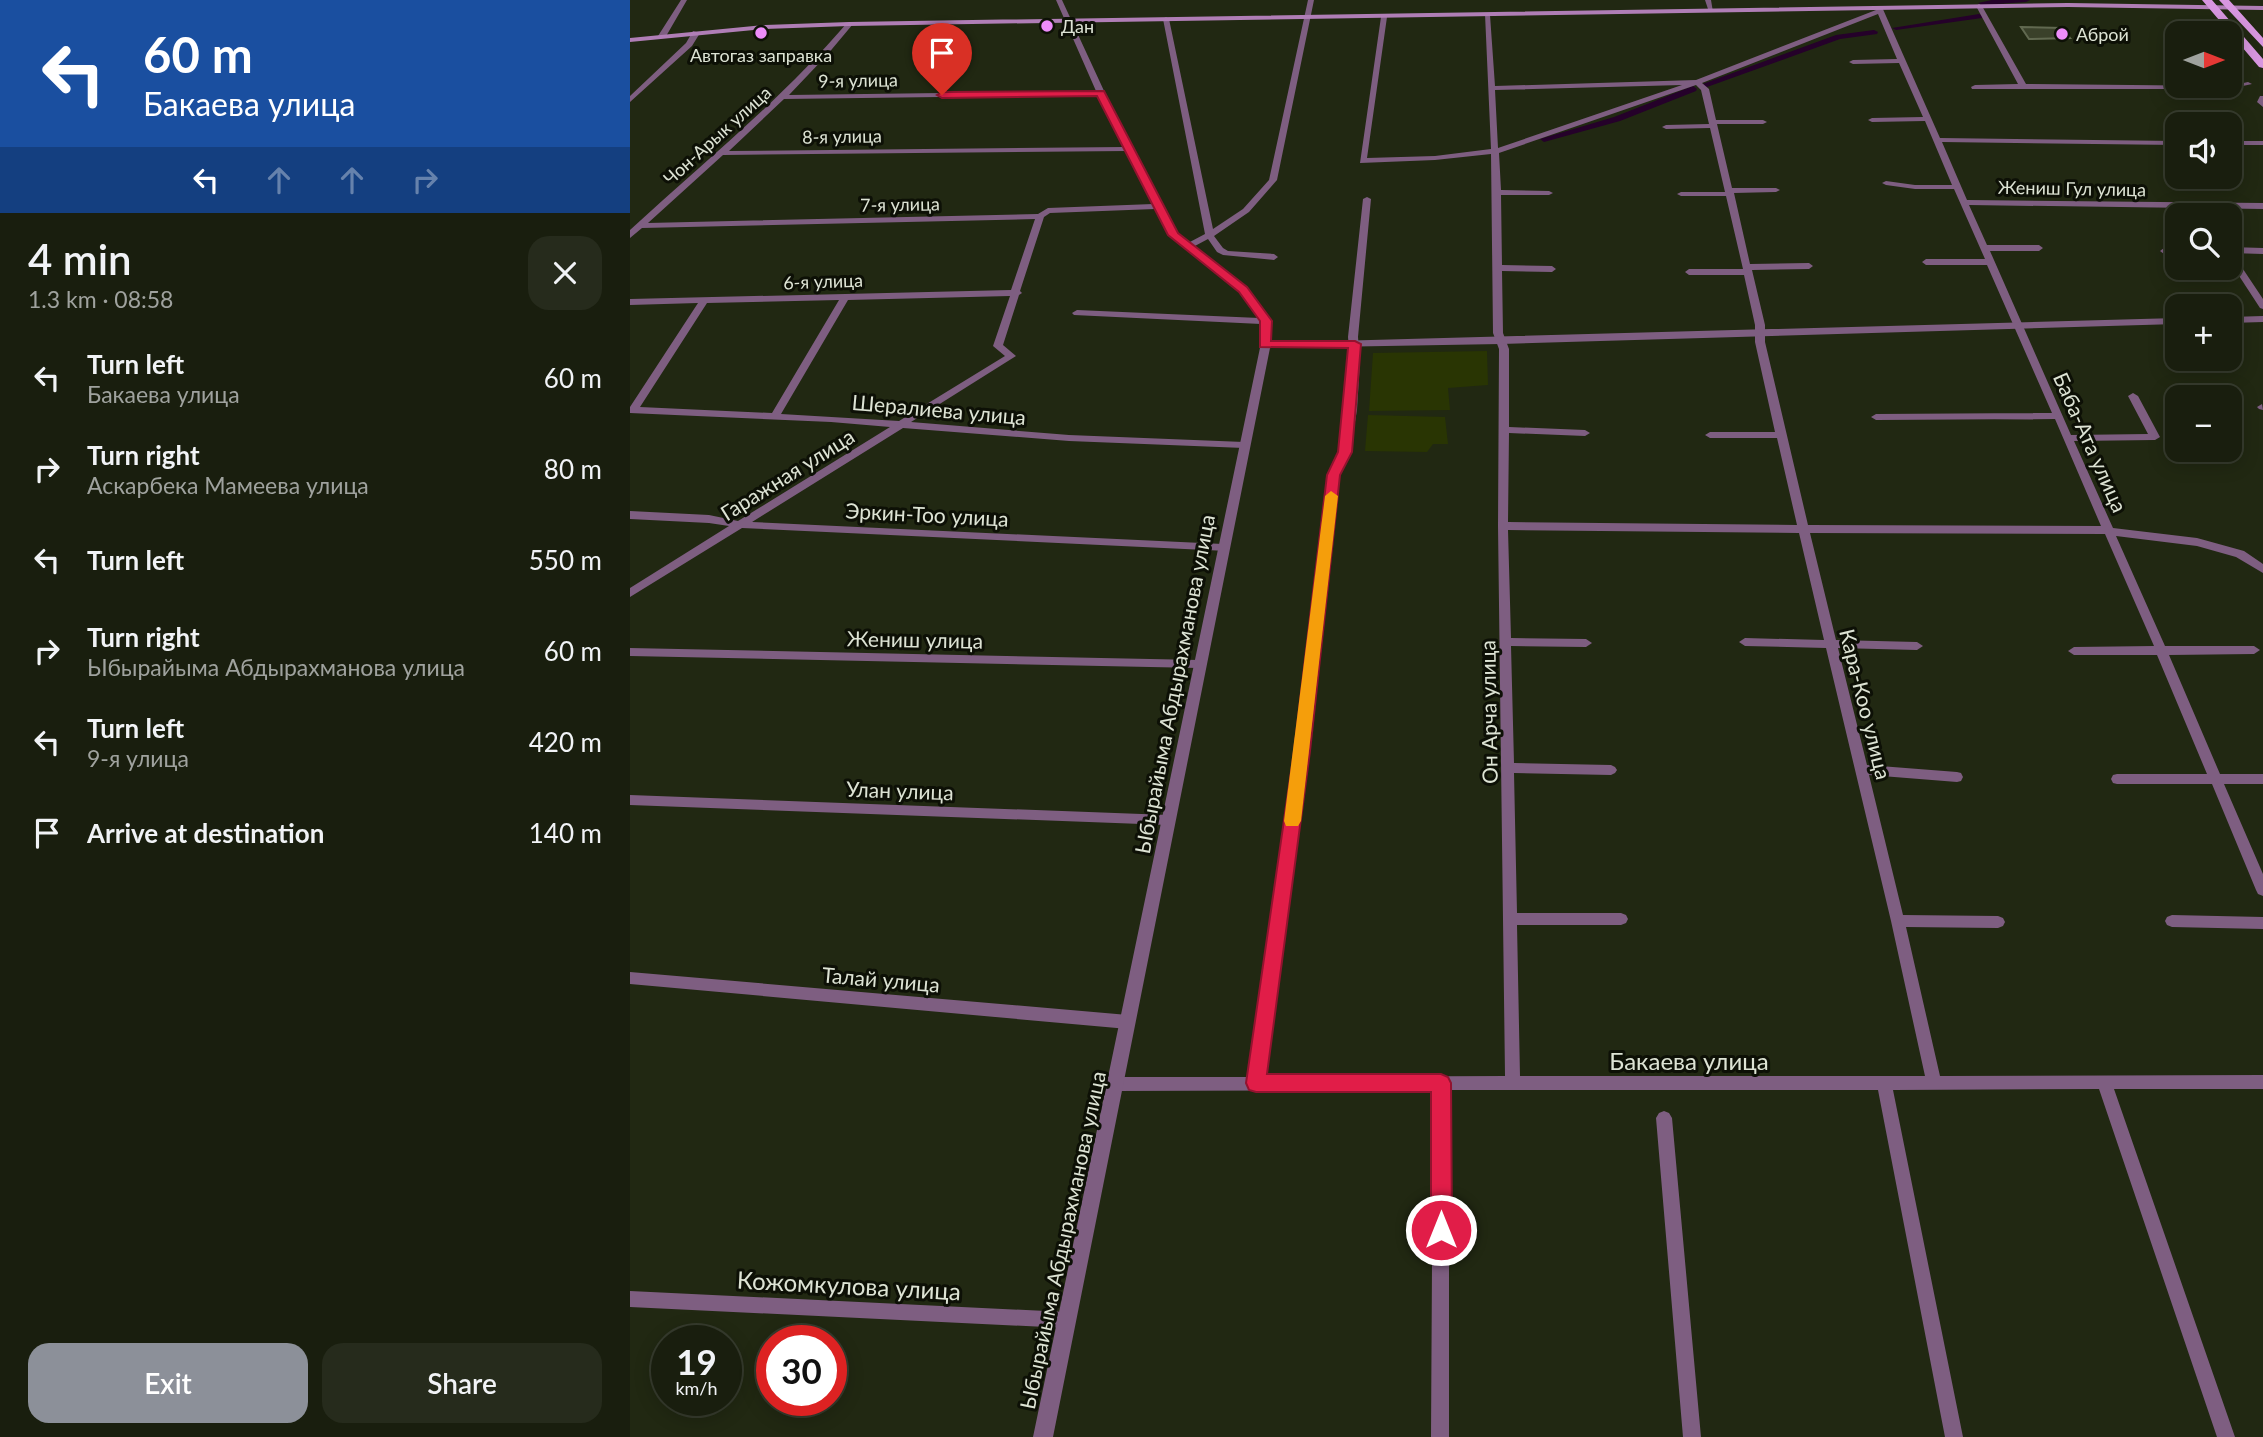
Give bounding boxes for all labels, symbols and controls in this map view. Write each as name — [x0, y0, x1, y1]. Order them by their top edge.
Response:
place label: Дан — [1061, 15, 1094, 37]
marker: Дан — [1039, 18, 1055, 34]
north arrow — [2165, 21, 2242, 98]
map controls — [2165, 21, 2242, 462]
pin — [912, 23, 972, 95]
place label: Аброй — [2076, 23, 2129, 45]
text: 60 m — [143, 25, 253, 83]
marker: Автогаз заправка — [753, 25, 769, 41]
marker: Аброй — [2054, 26, 2070, 42]
icon: left — [28, 28, 119, 119]
icon: arrive — [923, 34, 961, 72]
place label: Автогаз заправка — [690, 44, 832, 66]
street label: 9-я улица — [818, 68, 898, 92]
street label: Чон-Арык улица — [659, 81, 775, 189]
text: Бакаева улица — [143, 84, 355, 123]
button: sound — [2165, 112, 2242, 189]
street label: 8-я улица — [802, 124, 882, 148]
icon: left — [187, 161, 225, 199]
icon: ahead — [260, 161, 298, 199]
icon: ahead — [333, 161, 371, 199]
icon: right — [406, 161, 444, 199]
street label: Жениш Гул улица — [1998, 176, 2146, 200]
street label: 7-я улица — [860, 192, 940, 216]
button: search — [2165, 203, 2242, 280]
text: 4 min — [28, 234, 132, 284]
button: close — [528, 236, 602, 310]
street label: 6-я улица — [783, 269, 863, 293]
text: 1.3 km · 08:58 — [28, 285, 173, 313]
button: + — [2165, 294, 2242, 371]
text: Turn left — [87, 348, 184, 380]
icon: left — [28, 359, 66, 397]
text: 60 m — [544, 362, 602, 394]
street label: Баба-Ата улица — [2049, 368, 2133, 516]
text: Бакаева улица — [87, 380, 240, 408]
button: − — [2165, 385, 2242, 462]
street label: Шералиева улица — [851, 389, 1027, 429]
street label: Гаражная улица — [716, 423, 858, 525]
text: Turn right — [87, 439, 200, 471]
icon: right — [28, 450, 66, 488]
text: 80 m — [544, 453, 602, 485]
text: Аскарбека Мамеева улица — [87, 471, 369, 499]
street label: Эркин-Тоо улица — [845, 497, 1009, 531]
street label: Ыбырайыма Абдырахманова улица — [1129, 512, 1219, 856]
icon: left — [28, 541, 66, 579]
text: Turn left — [87, 544, 184, 576]
text: 550 m — [529, 544, 602, 576]
text: Turn right — [87, 621, 200, 653]
street label: Жениш улица — [847, 625, 983, 653]
street label: Кара-Коо улица — [1835, 626, 1897, 782]
icon: right — [28, 632, 66, 670]
text: 60 m — [544, 635, 602, 667]
street label: Он Арча улица — [1474, 640, 1502, 784]
text: Ыбырайыма Абдырахманова улица — [87, 653, 465, 681]
text: Turn left — [87, 712, 184, 744]
icon: left — [28, 723, 66, 761]
text: 420 m — [529, 726, 602, 758]
text: 9-я улица — [87, 744, 189, 772]
street label: Улан улица — [846, 776, 954, 804]
icon: arrive — [28, 814, 66, 852]
text: Arrive at destination — [87, 817, 324, 849]
text: 140 m — [529, 817, 602, 849]
street label: Талай улица — [821, 961, 941, 997]
street label: Бакаева улица — [1609, 1046, 1769, 1075]
street label: Ыбырайыма Абдырахманова улица — [1014, 1069, 1110, 1411]
position arrow — [1404, 1193, 1478, 1267]
street label: Кожомкулова улица — [736, 1265, 962, 1305]
speed limit sign: 30 — [756, 1325, 847, 1416]
text: 19 — [676, 1340, 717, 1382]
button: Exit — [28, 1343, 308, 1423]
button: Share — [322, 1343, 602, 1423]
text: km/h — [675, 1377, 718, 1399]

